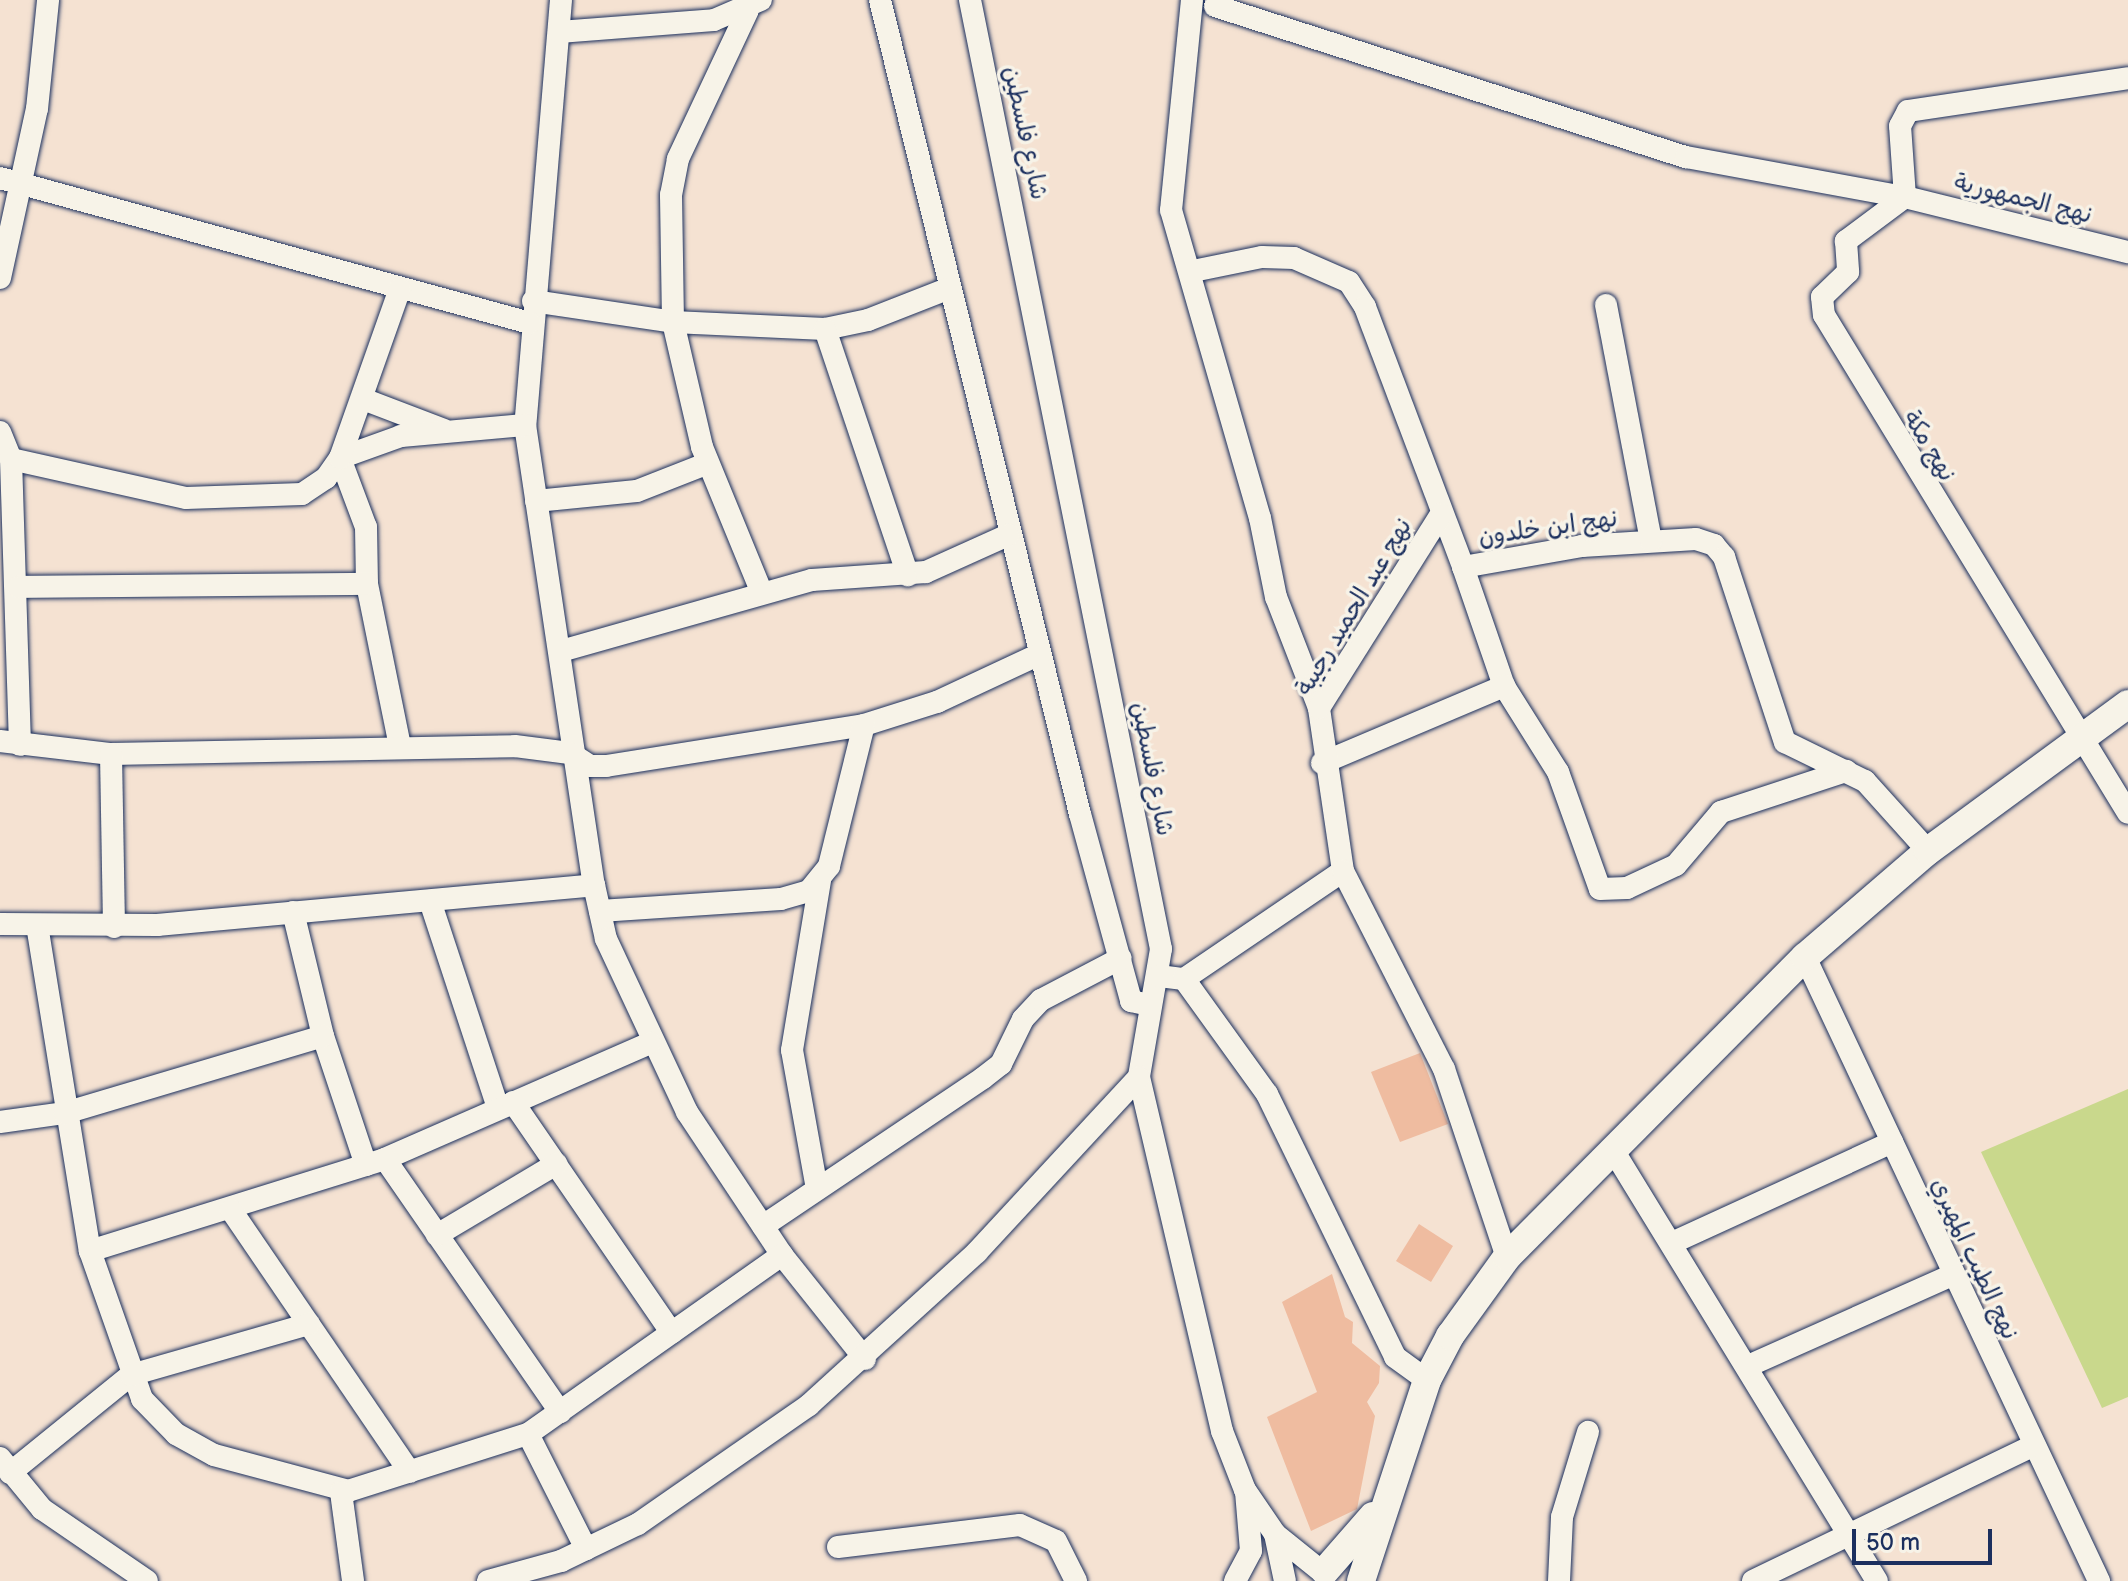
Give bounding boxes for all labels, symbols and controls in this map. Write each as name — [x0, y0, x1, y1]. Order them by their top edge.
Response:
street label: شارع فلسطين — [997, 64, 1053, 202]
street label: نهج الجمهورية — [1951, 168, 2095, 230]
street label: نهج مكة — [1897, 405, 1961, 487]
street label: نهج ابن خلدون — [1477, 504, 1619, 552]
street label: نهج عبد الحميد رجيبة — [1290, 513, 1418, 701]
street label: شارع فلسطين — [1125, 700, 1179, 838]
street label: نهج الطيب المهيري — [1924, 1174, 2024, 1344]
scale bar — [1856, 1513, 1996, 1563]
text: 50 m — [1866, 1528, 1920, 1557]

